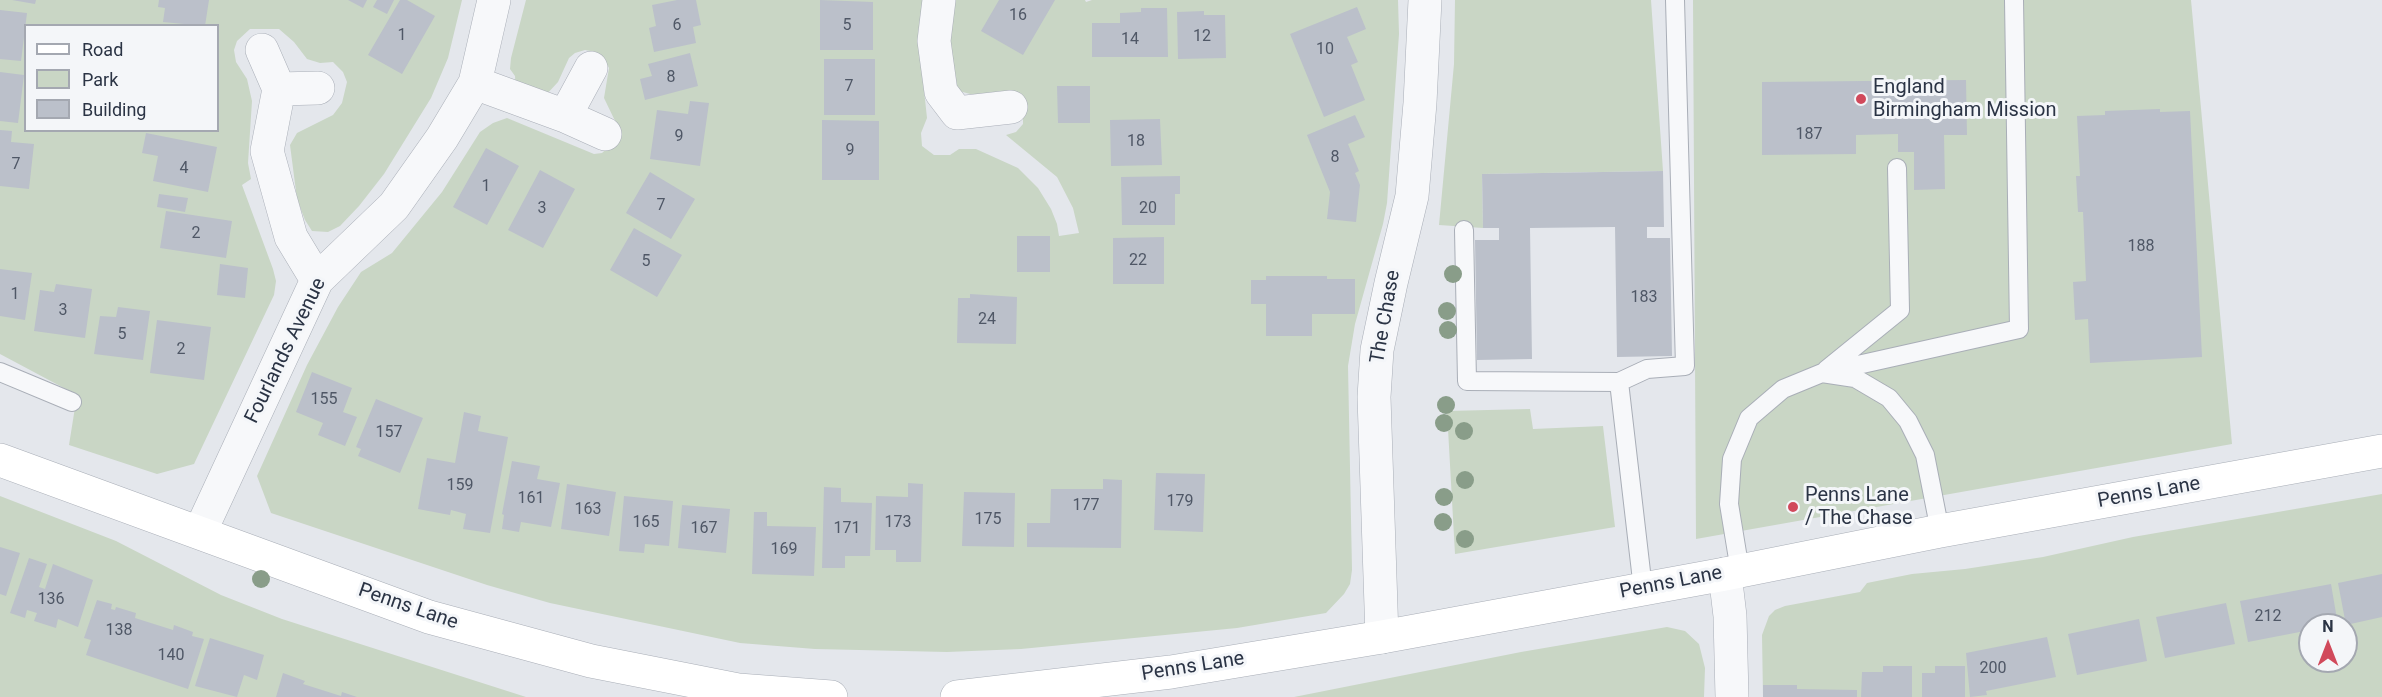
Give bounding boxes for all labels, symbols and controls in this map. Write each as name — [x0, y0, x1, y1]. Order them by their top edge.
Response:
house number: 16 — [1009, 6, 1027, 26]
house number: 6 — [673, 16, 681, 36]
house number: 5 — [843, 16, 851, 36]
legend — [24, 24, 219, 132]
house number: 1 — [398, 26, 406, 46]
house number: 12 — [1193, 27, 1211, 47]
house number: 14 — [1121, 30, 1139, 50]
text: Road — [82, 39, 123, 60]
house number: 10 — [1316, 40, 1334, 60]
house number: 8 — [667, 68, 675, 88]
text: Park — [82, 69, 118, 90]
place label: England Birmingham Mission — [1873, 76, 2056, 123]
house number: 7 — [845, 77, 853, 97]
marker: England Birmingham Mission — [1854, 92, 1868, 106]
text: Building — [82, 99, 146, 120]
house number: 187 — [1796, 125, 1822, 145]
house number: 9 — [675, 127, 683, 147]
house number: 18 — [1127, 132, 1145, 152]
house number: 9 — [846, 141, 854, 161]
house number: 8 — [1331, 148, 1339, 168]
house number: 7 — [12, 155, 20, 175]
house number: 4 — [180, 159, 188, 179]
house number: 1 — [482, 177, 490, 197]
house number: 7 — [657, 196, 665, 216]
house number: 3 — [538, 199, 546, 219]
house number: 20 — [1139, 199, 1157, 219]
house number: 2 — [192, 224, 200, 244]
house number: 188 — [2128, 237, 2154, 257]
house number: 22 — [1129, 251, 1147, 271]
house number: 5 — [642, 252, 650, 272]
street label: The Chase — [1366, 268, 1406, 366]
street label: Fourlands Avenue — [240, 274, 332, 428]
house number: 1 — [11, 285, 19, 305]
house number: 183 — [1631, 288, 1657, 308]
house number: 3 — [59, 301, 67, 321]
house number: 24 — [978, 310, 996, 330]
house number: 5 — [118, 325, 126, 345]
house number: 2 — [177, 340, 185, 360]
house number: 155 — [311, 390, 337, 410]
house number: 157 — [376, 423, 402, 443]
street label: Penns Lane — [2096, 472, 2202, 514]
house number: 159 — [447, 476, 473, 496]
place label: Penns Lane / The Chase — [1805, 484, 1913, 531]
house number: 161 — [518, 489, 544, 509]
house number: 179 — [1167, 492, 1193, 512]
house number: 177 — [1073, 496, 1099, 516]
house number: 163 — [575, 500, 601, 520]
marker: Penns Lane / The Chase — [1786, 500, 1800, 514]
house number: 175 — [975, 510, 1001, 530]
house number: 165 — [633, 513, 659, 533]
house number: 173 — [885, 513, 911, 533]
house number: 167 — [691, 519, 717, 539]
house number: 171 — [834, 519, 860, 539]
house number: 169 — [771, 540, 797, 560]
street label: Penns Lane — [1618, 561, 1724, 605]
street label: Penns Lane — [355, 579, 461, 635]
house number: 136 — [38, 590, 64, 610]
house number: 212 — [2255, 607, 2281, 627]
north arrow — [2298, 613, 2358, 673]
text: N — [2322, 617, 2334, 636]
house number: 138 — [106, 621, 132, 641]
house number: 140 — [158, 646, 184, 666]
street label: Penns Lane — [1140, 647, 1246, 687]
house number: 200 — [1980, 659, 2006, 679]

